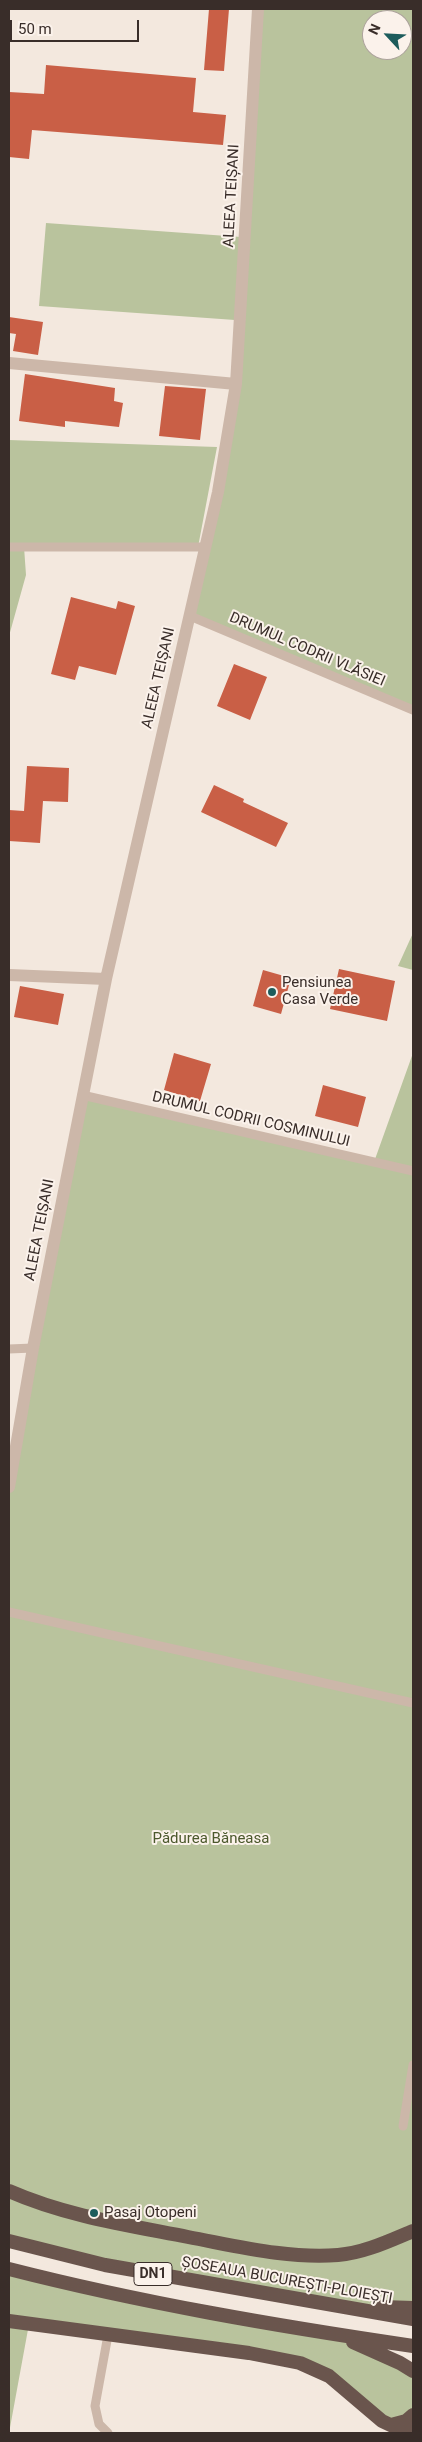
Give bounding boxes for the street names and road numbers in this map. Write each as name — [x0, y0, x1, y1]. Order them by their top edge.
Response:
street label: ALEEA TEIȘANI — [220, 144, 244, 248]
street label: DRUMUL CODRII VLĂSIEI — [226, 609, 388, 691]
street label: ALEEA TEIȘANI — [139, 626, 179, 730]
street label: DRUMUL CODRII COSMINULUI — [150, 1088, 352, 1152]
street label: ALEEA TEIȘANI — [21, 1178, 59, 1282]
street label: ȘOSEAUA BUCUREȘTI-PLOIEȘTI — [180, 2254, 394, 2308]
road number: DN1 — [134, 2262, 172, 2286]

